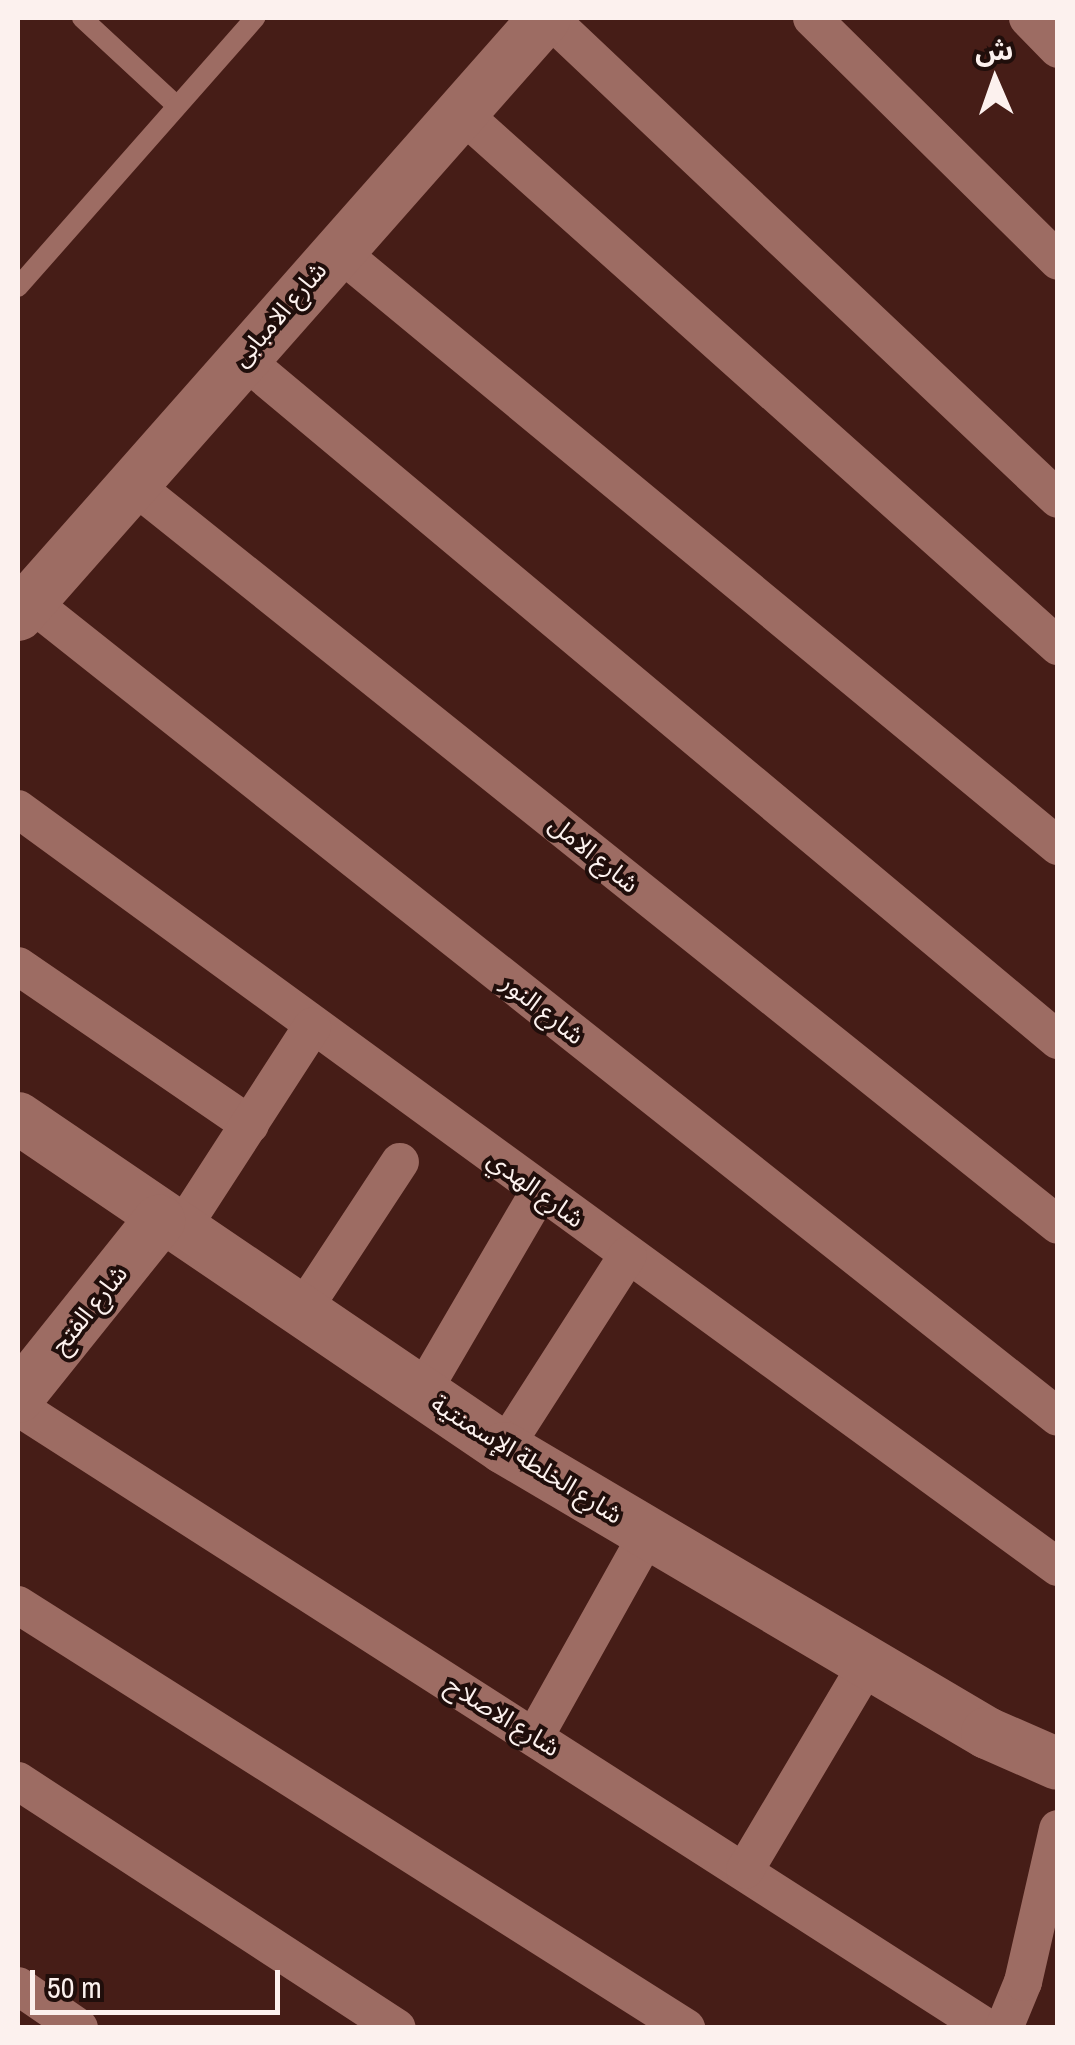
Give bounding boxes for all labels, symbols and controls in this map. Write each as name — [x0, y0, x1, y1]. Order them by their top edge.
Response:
north arrow — [945, 30, 1045, 130]
text: ش — [974, 30, 1014, 70]
street label: شارع الامبابى — [225, 255, 333, 373]
street label: شارع الامل — [543, 809, 645, 899]
street label: شارع النور — [496, 967, 590, 1051]
street label: شارع الهدي — [482, 1144, 590, 1234]
street label: شارع الفتح — [44, 1259, 134, 1359]
street label: شارع الخلطة الإسمنتية — [426, 1388, 628, 1530]
street label: شارع الاصلاح — [441, 1669, 565, 1763]
scale bar — [35, 1950, 285, 2012]
text: 50 m — [47, 1967, 102, 2007]

